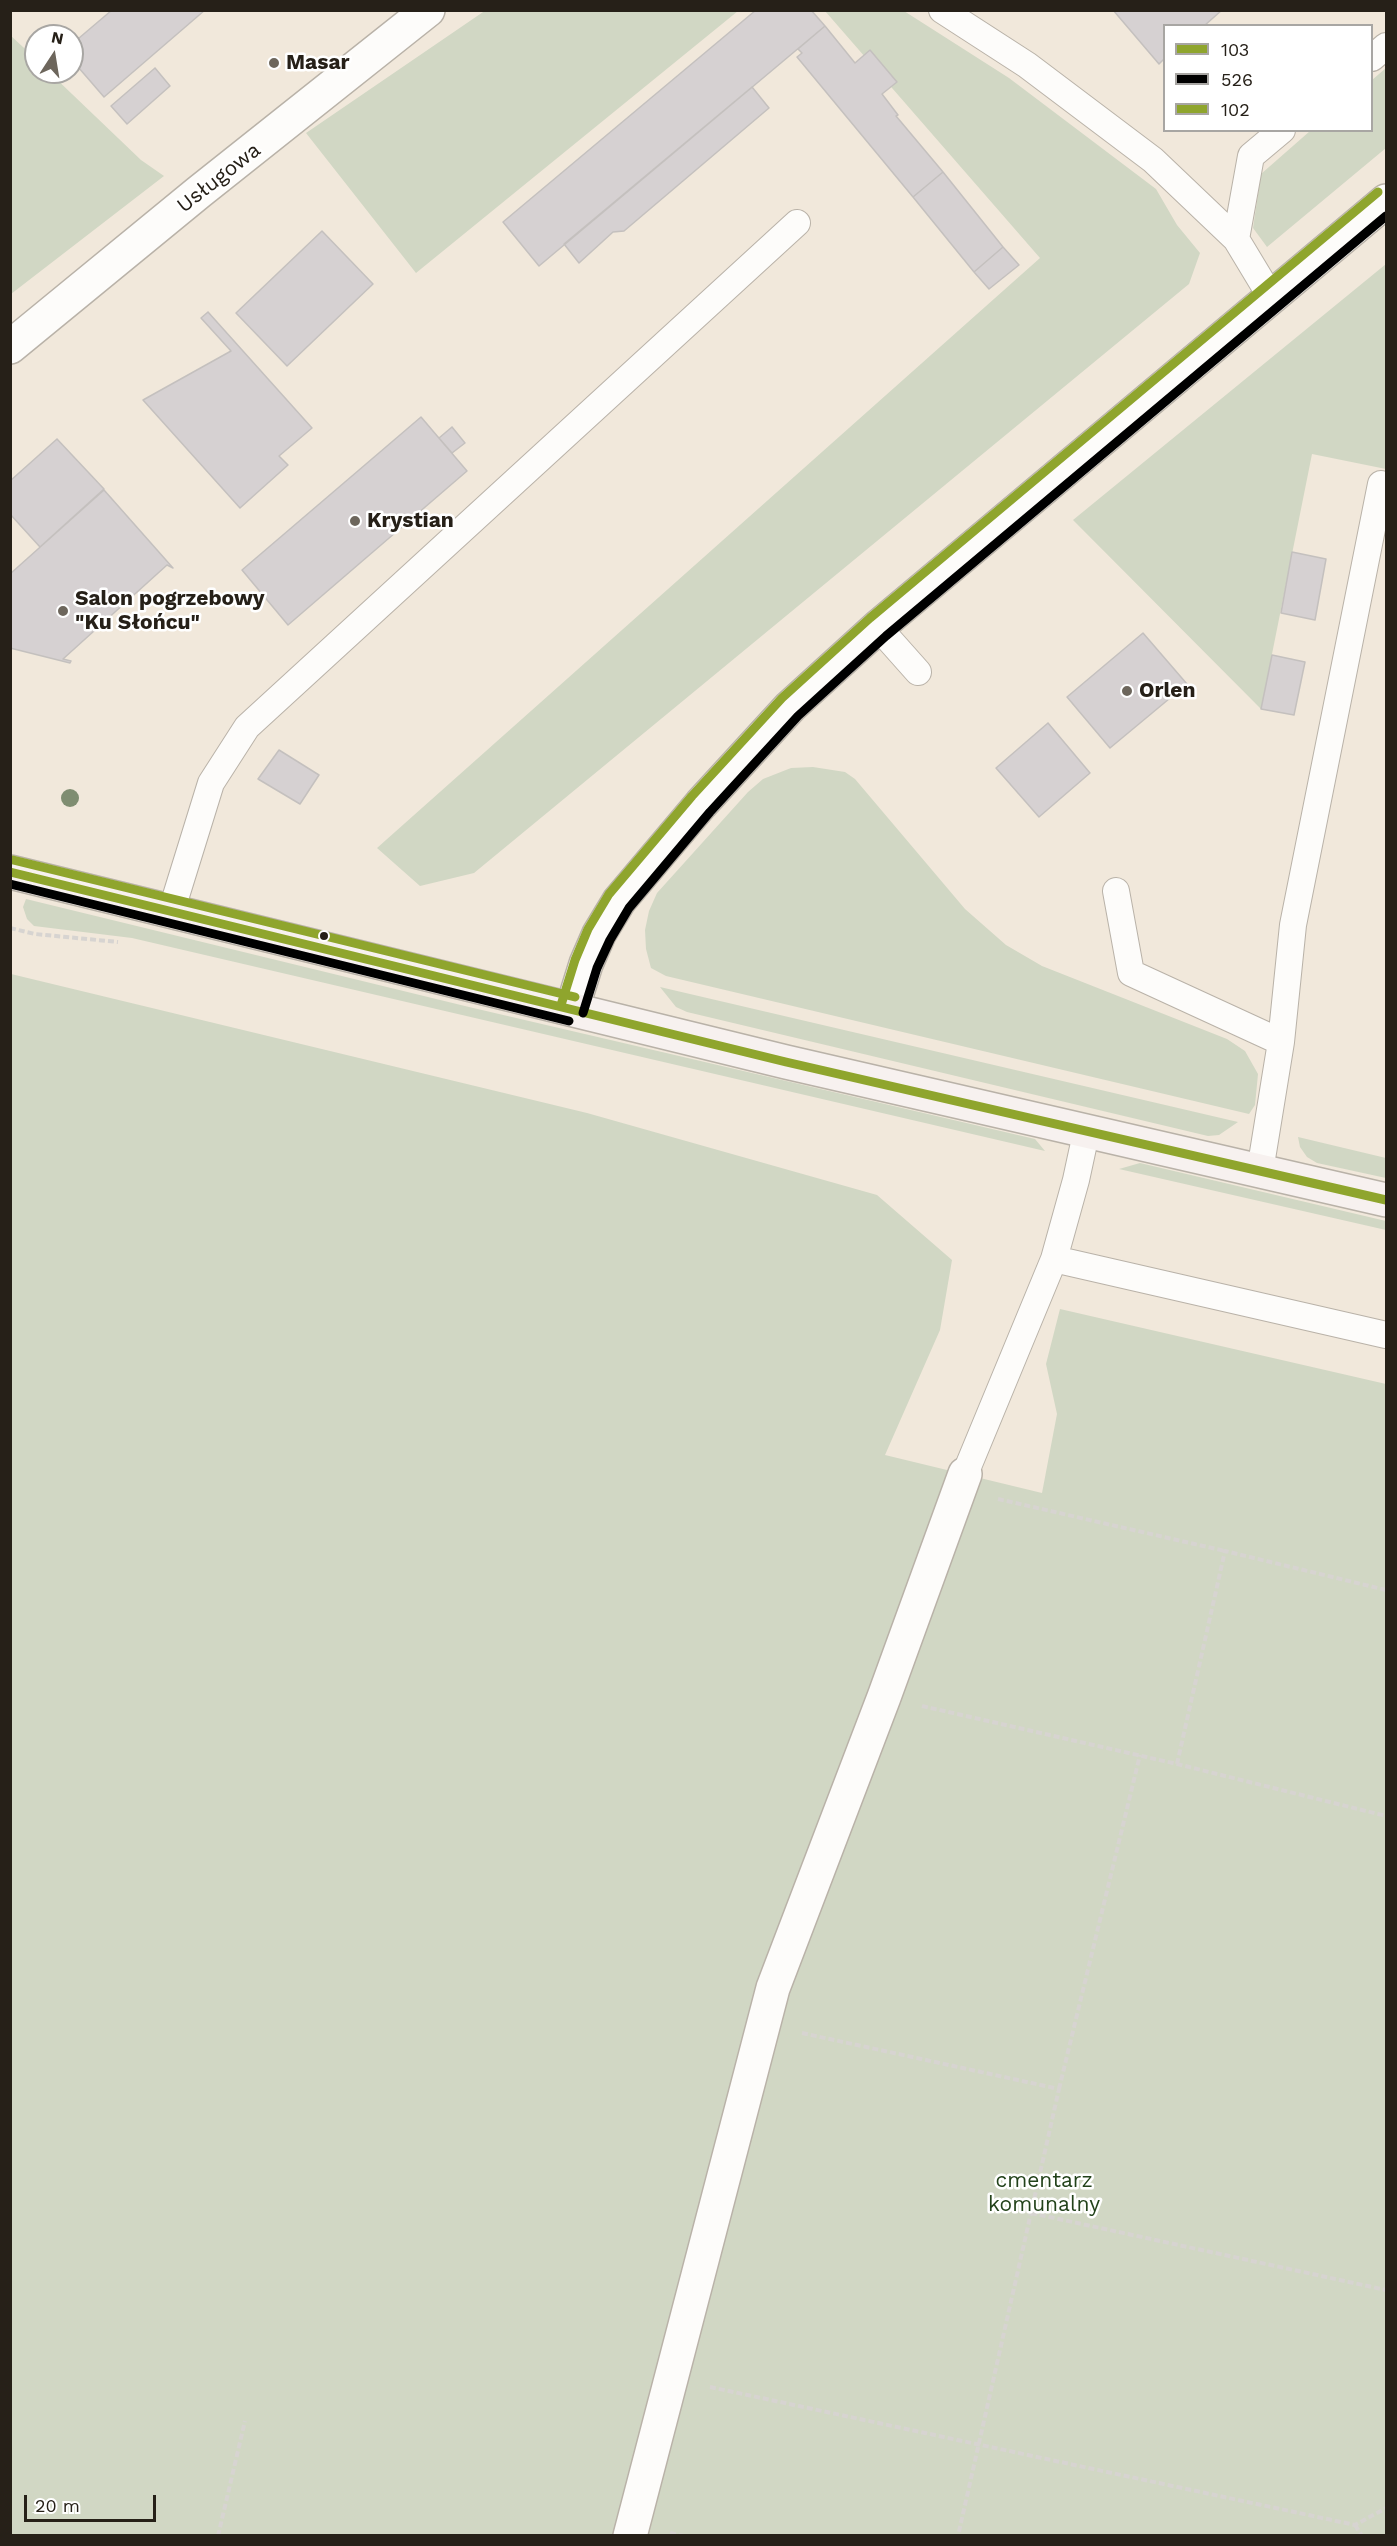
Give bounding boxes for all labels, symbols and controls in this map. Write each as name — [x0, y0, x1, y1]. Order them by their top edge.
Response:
north arrow — [24, 24, 84, 84]
legend — [1163, 24, 1373, 132]
text: N — [50, 27, 65, 48]
text: 103 — [1221, 39, 1249, 60]
place label: Masar — [286, 50, 350, 76]
marker: Masar — [267, 56, 281, 70]
text: 526 — [1221, 69, 1253, 90]
text: 102 — [1221, 99, 1250, 120]
street label: Usługowa — [172, 138, 266, 218]
place label: Krystian — [367, 508, 454, 534]
marker: Krystian — [348, 514, 362, 528]
place label: Salon pogrzebowy "Ku Słońcu" — [75, 586, 265, 636]
marker: Salon pogrzebowy "Ku Słońcu" — [56, 604, 70, 618]
place label: Orlen — [1139, 678, 1196, 704]
marker: Orlen — [1120, 684, 1134, 698]
unlabelled marker — [318, 930, 330, 942]
park label: cmentarz komunalny — [988, 2168, 1100, 2218]
scale bar — [27, 2483, 159, 2521]
text: 20 m — [35, 2495, 80, 2516]

